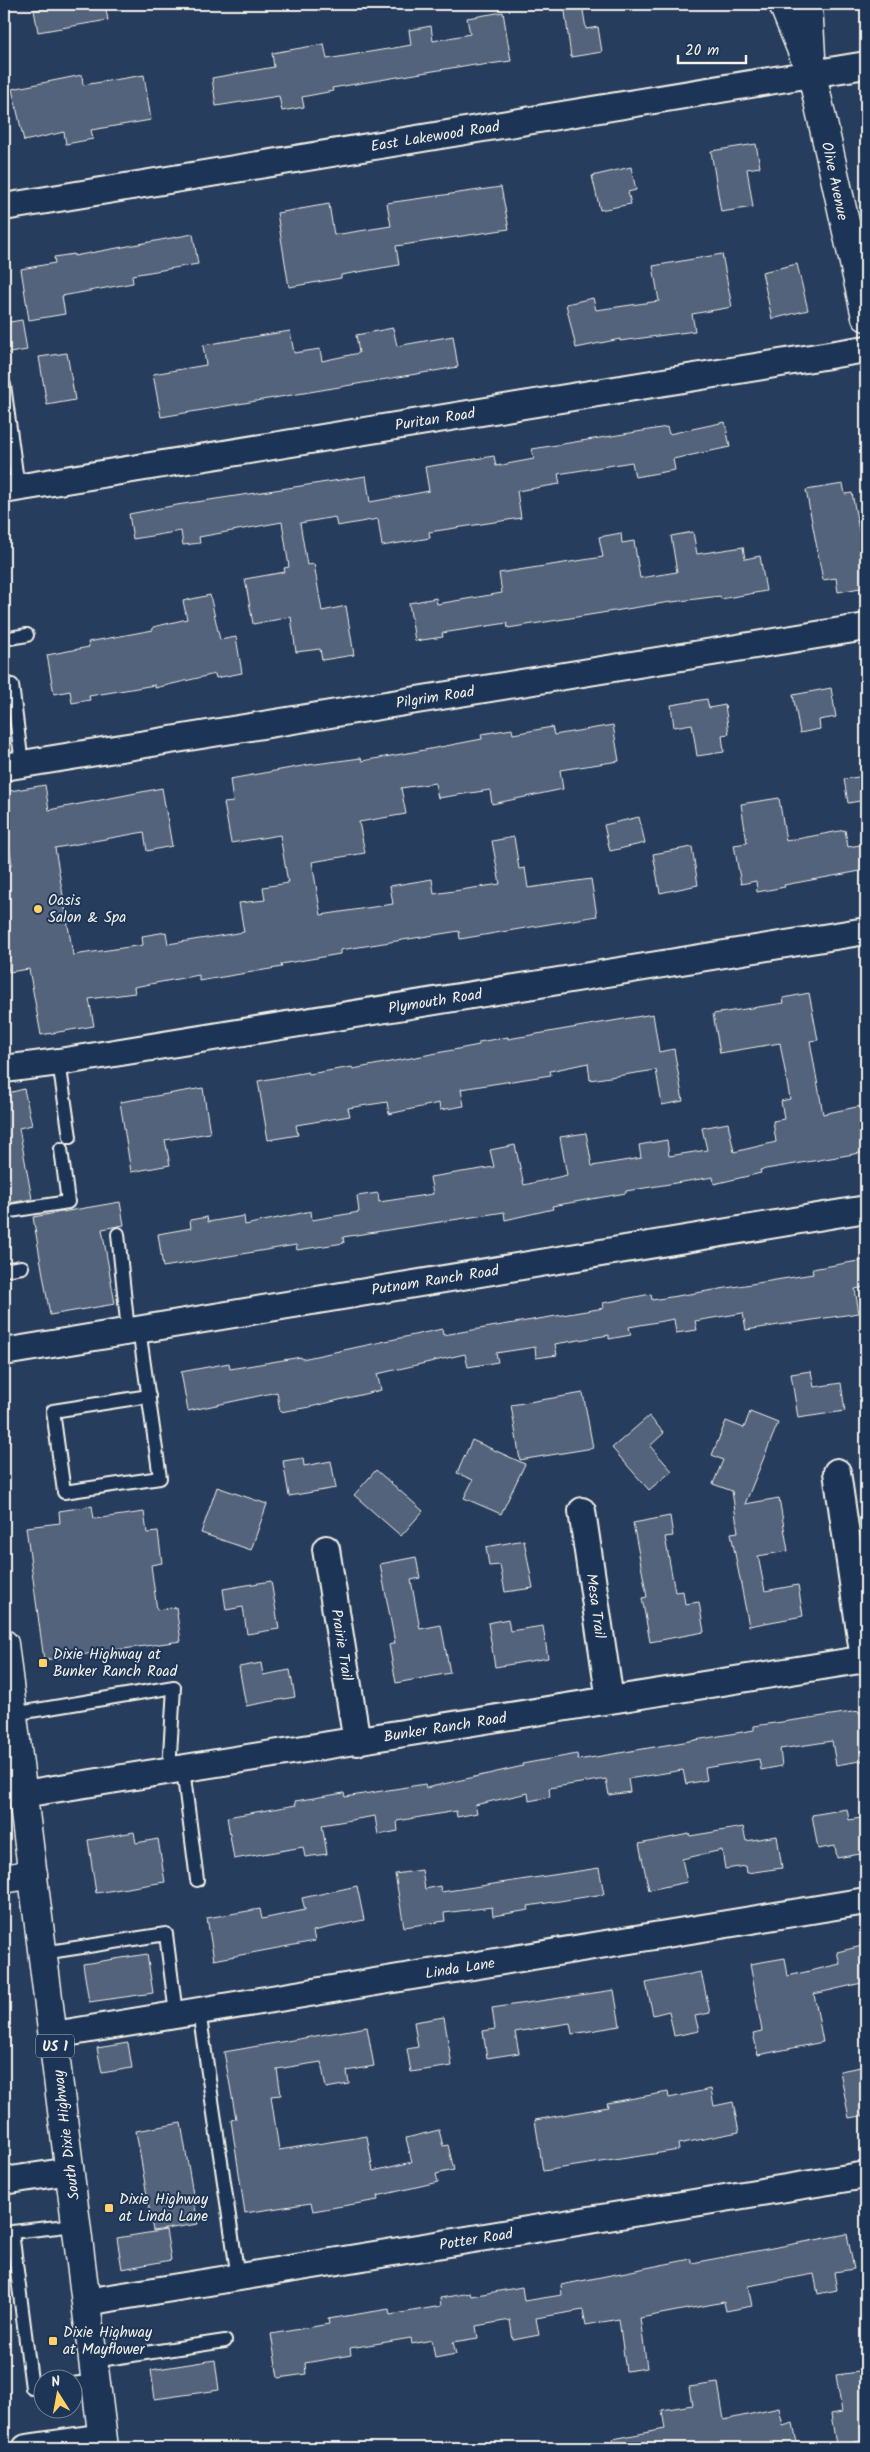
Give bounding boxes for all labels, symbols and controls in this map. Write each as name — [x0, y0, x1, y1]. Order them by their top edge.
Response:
scale bar — [678, 32, 745, 64]
text: 20 m — [685, 39, 719, 63]
street label: East Lakewood Road — [369, 115, 502, 159]
street label: Olive Avenue — [814, 140, 854, 223]
street label: Puritan Road — [393, 402, 477, 438]
street label: Pilgrim Road — [394, 680, 477, 716]
place label: Oasis Salon & Spa — [48, 889, 126, 930]
marker: Oasis Salon & Spa — [32, 903, 44, 915]
street label: Plymouth Road — [386, 983, 484, 1021]
street label: Putnam Ranch Road — [370, 1259, 501, 1303]
street label: Mesa Trail — [579, 1572, 611, 1640]
street label: Prairie Trail — [324, 1608, 359, 1683]
place label: Dixie Highway at Bunker Ranch Road — [53, 1643, 178, 1684]
marker: Dixie Highway at Bunker Ranch Road — [37, 1657, 49, 1669]
street label: Bunker Ranch Road — [382, 1706, 509, 1750]
street label: Linda Lane — [424, 1952, 497, 1986]
road number: US 1 — [36, 2034, 74, 2058]
street label: South Dixie Highway — [47, 2068, 87, 2201]
place label: Dixie Highway at Linda Lane — [119, 2188, 209, 2229]
marker: Dixie Highway at Linda Lane — [103, 2202, 115, 2214]
street label: Potter Road — [438, 2222, 515, 2258]
place label: Dixie Highway at Mayflower — [63, 2321, 153, 2362]
marker: Dixie Highway at Mayflower — [47, 2335, 59, 2347]
north arrow — [32, 2370, 82, 2420]
text: N — [49, 2371, 62, 2394]

